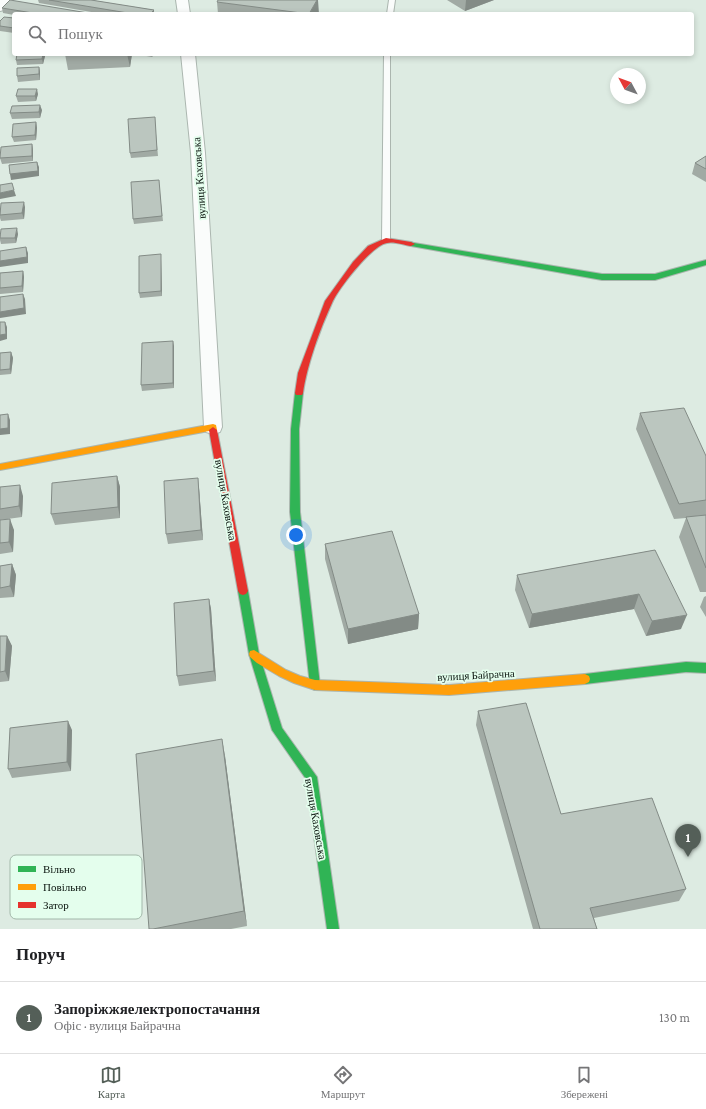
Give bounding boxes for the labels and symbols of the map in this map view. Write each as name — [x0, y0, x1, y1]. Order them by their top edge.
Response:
north arrow — [610, 68, 646, 104]
street label: вулиця Каховська — [190, 137, 208, 219]
street label: вулиця Каховська — [213, 459, 239, 542]
your location — [286, 525, 306, 545]
street label: вулиця Байрачна — [437, 667, 515, 683]
street label: вулиця Каховська — [303, 778, 329, 861]
pin: 1 — [675, 824, 701, 857]
legend — [10, 855, 142, 919]
text: Вільно — [43, 863, 76, 875]
text: Повільно — [43, 881, 87, 893]
text: Затор — [43, 899, 69, 911]

